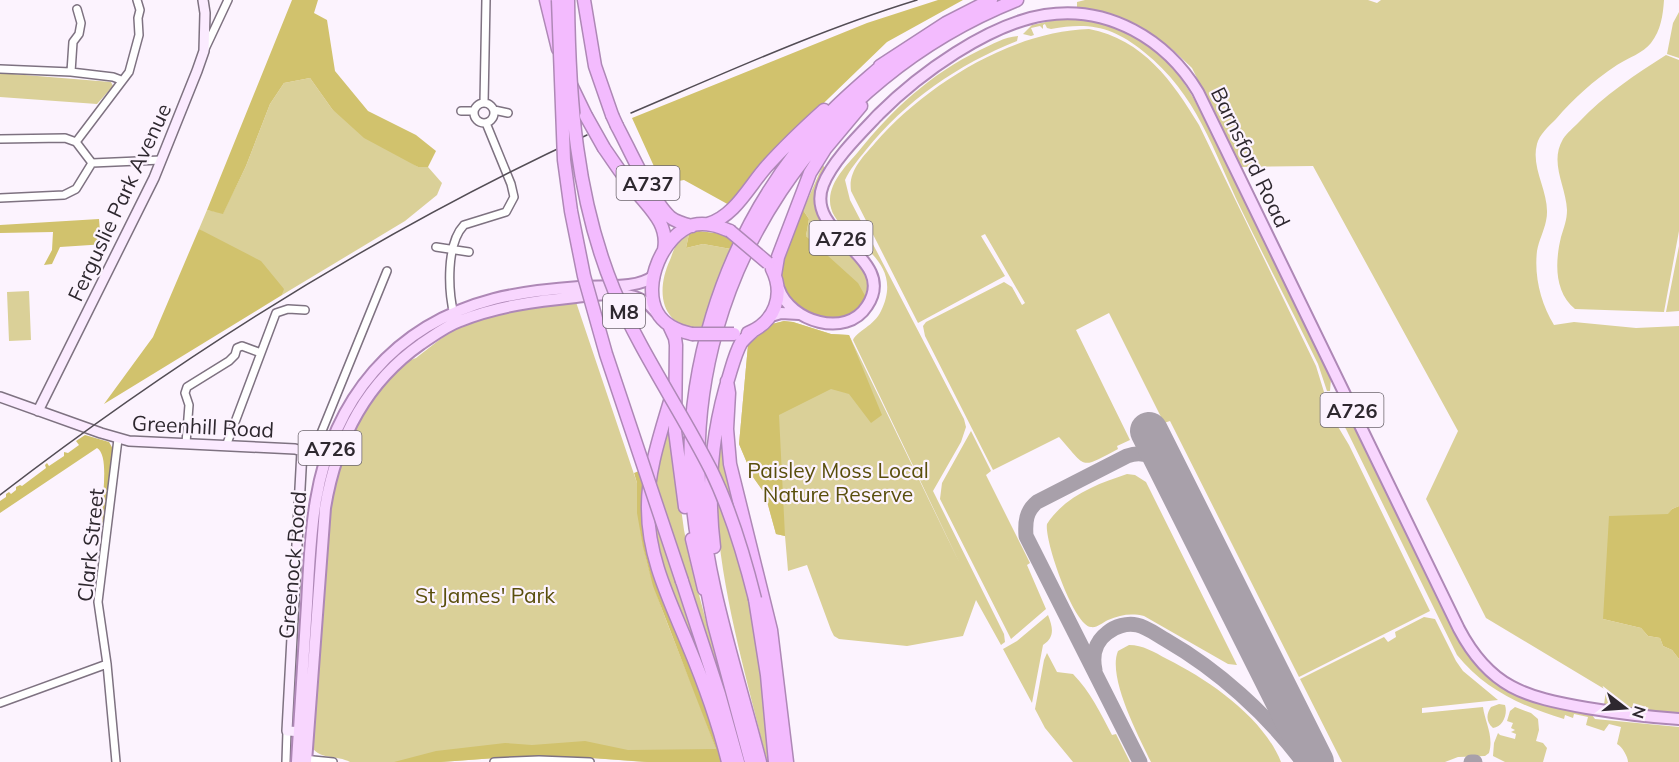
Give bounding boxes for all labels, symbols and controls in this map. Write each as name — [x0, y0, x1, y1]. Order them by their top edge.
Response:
street label: Barnsford Road — [1206, 83, 1296, 231]
street label: Ferguslie Park Avenue — [62, 99, 176, 305]
road number: A737 — [616, 166, 680, 200]
road number: A726 — [810, 221, 872, 255]
road number: M8 — [603, 294, 645, 328]
road number: A726 — [1320, 393, 1384, 427]
street label: Greenhill Road — [131, 409, 275, 443]
road number: A726 — [298, 431, 362, 465]
park label: Paisley Moss Local Nature Reserve — [747, 457, 929, 507]
street label: Clark Street — [71, 487, 109, 603]
street label: Greenock Road — [273, 490, 311, 640]
park label: St James' Park — [415, 582, 555, 608]
north arrow — [1595, 678, 1655, 738]
text: N — [1628, 704, 1651, 721]

